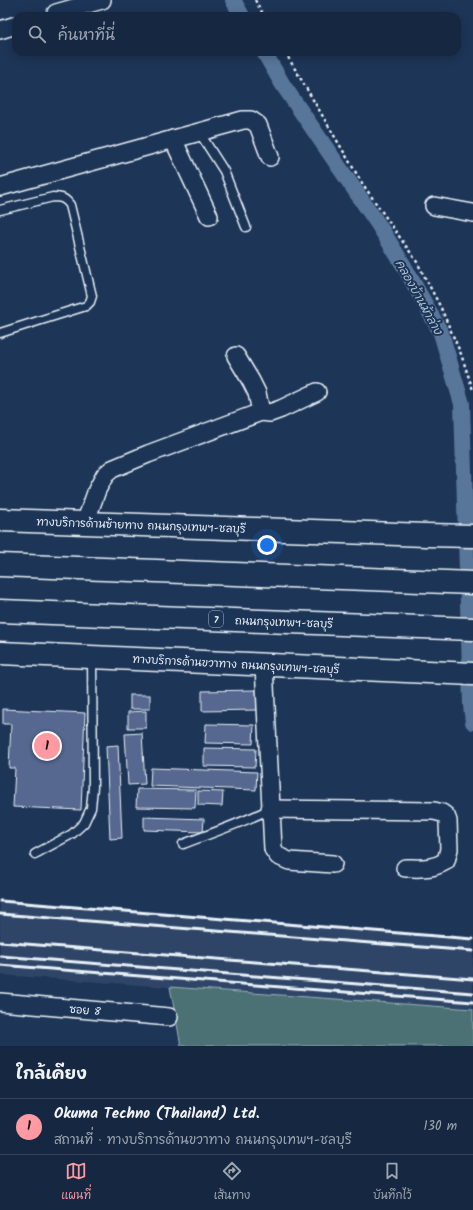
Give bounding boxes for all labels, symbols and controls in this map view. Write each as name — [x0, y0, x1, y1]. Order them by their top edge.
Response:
search box — [12, 12, 461, 56]
icon: search — [26, 23, 48, 45]
text: ค้นหาที่นี่ — [58, 24, 115, 48]
water label: คลองบ้านม้าล่าง — [390, 256, 448, 339]
street label: ทางบริการด้านซ้ายทาง ถนนกรุงเทพฯ-ชลบุรี — [36, 513, 246, 539]
your location — [257, 535, 277, 555]
road number: 7 — [209, 611, 223, 627]
street label: ถนนกรุงเทพฯ-ชลบุรี — [235, 612, 334, 634]
street label: ทางบริการด้านขวาทาง ถนนกรุงเทพฯ-ชลบุรี — [132, 651, 340, 679]
pin: 1 — [34, 731, 60, 761]
street label: ซอย 8 — [68, 1001, 102, 1021]
text: ใกล้เคียง — [16, 1061, 87, 1088]
text: Okuma Techno (Thailand) Ltd. — [54, 1102, 260, 1126]
text: 1 — [27, 1116, 31, 1137]
text: 130 m — [423, 1116, 457, 1137]
text: สถานที่ · ทางบริการด้านขวาทาง ถนนกรุงเทพฯ-ชลบุรี — [54, 1130, 352, 1151]
tab: แผนที่ — [61, 1160, 91, 1205]
tab: เส้นทาง — [214, 1160, 250, 1205]
tab: บันทึกไว้ — [373, 1160, 412, 1205]

